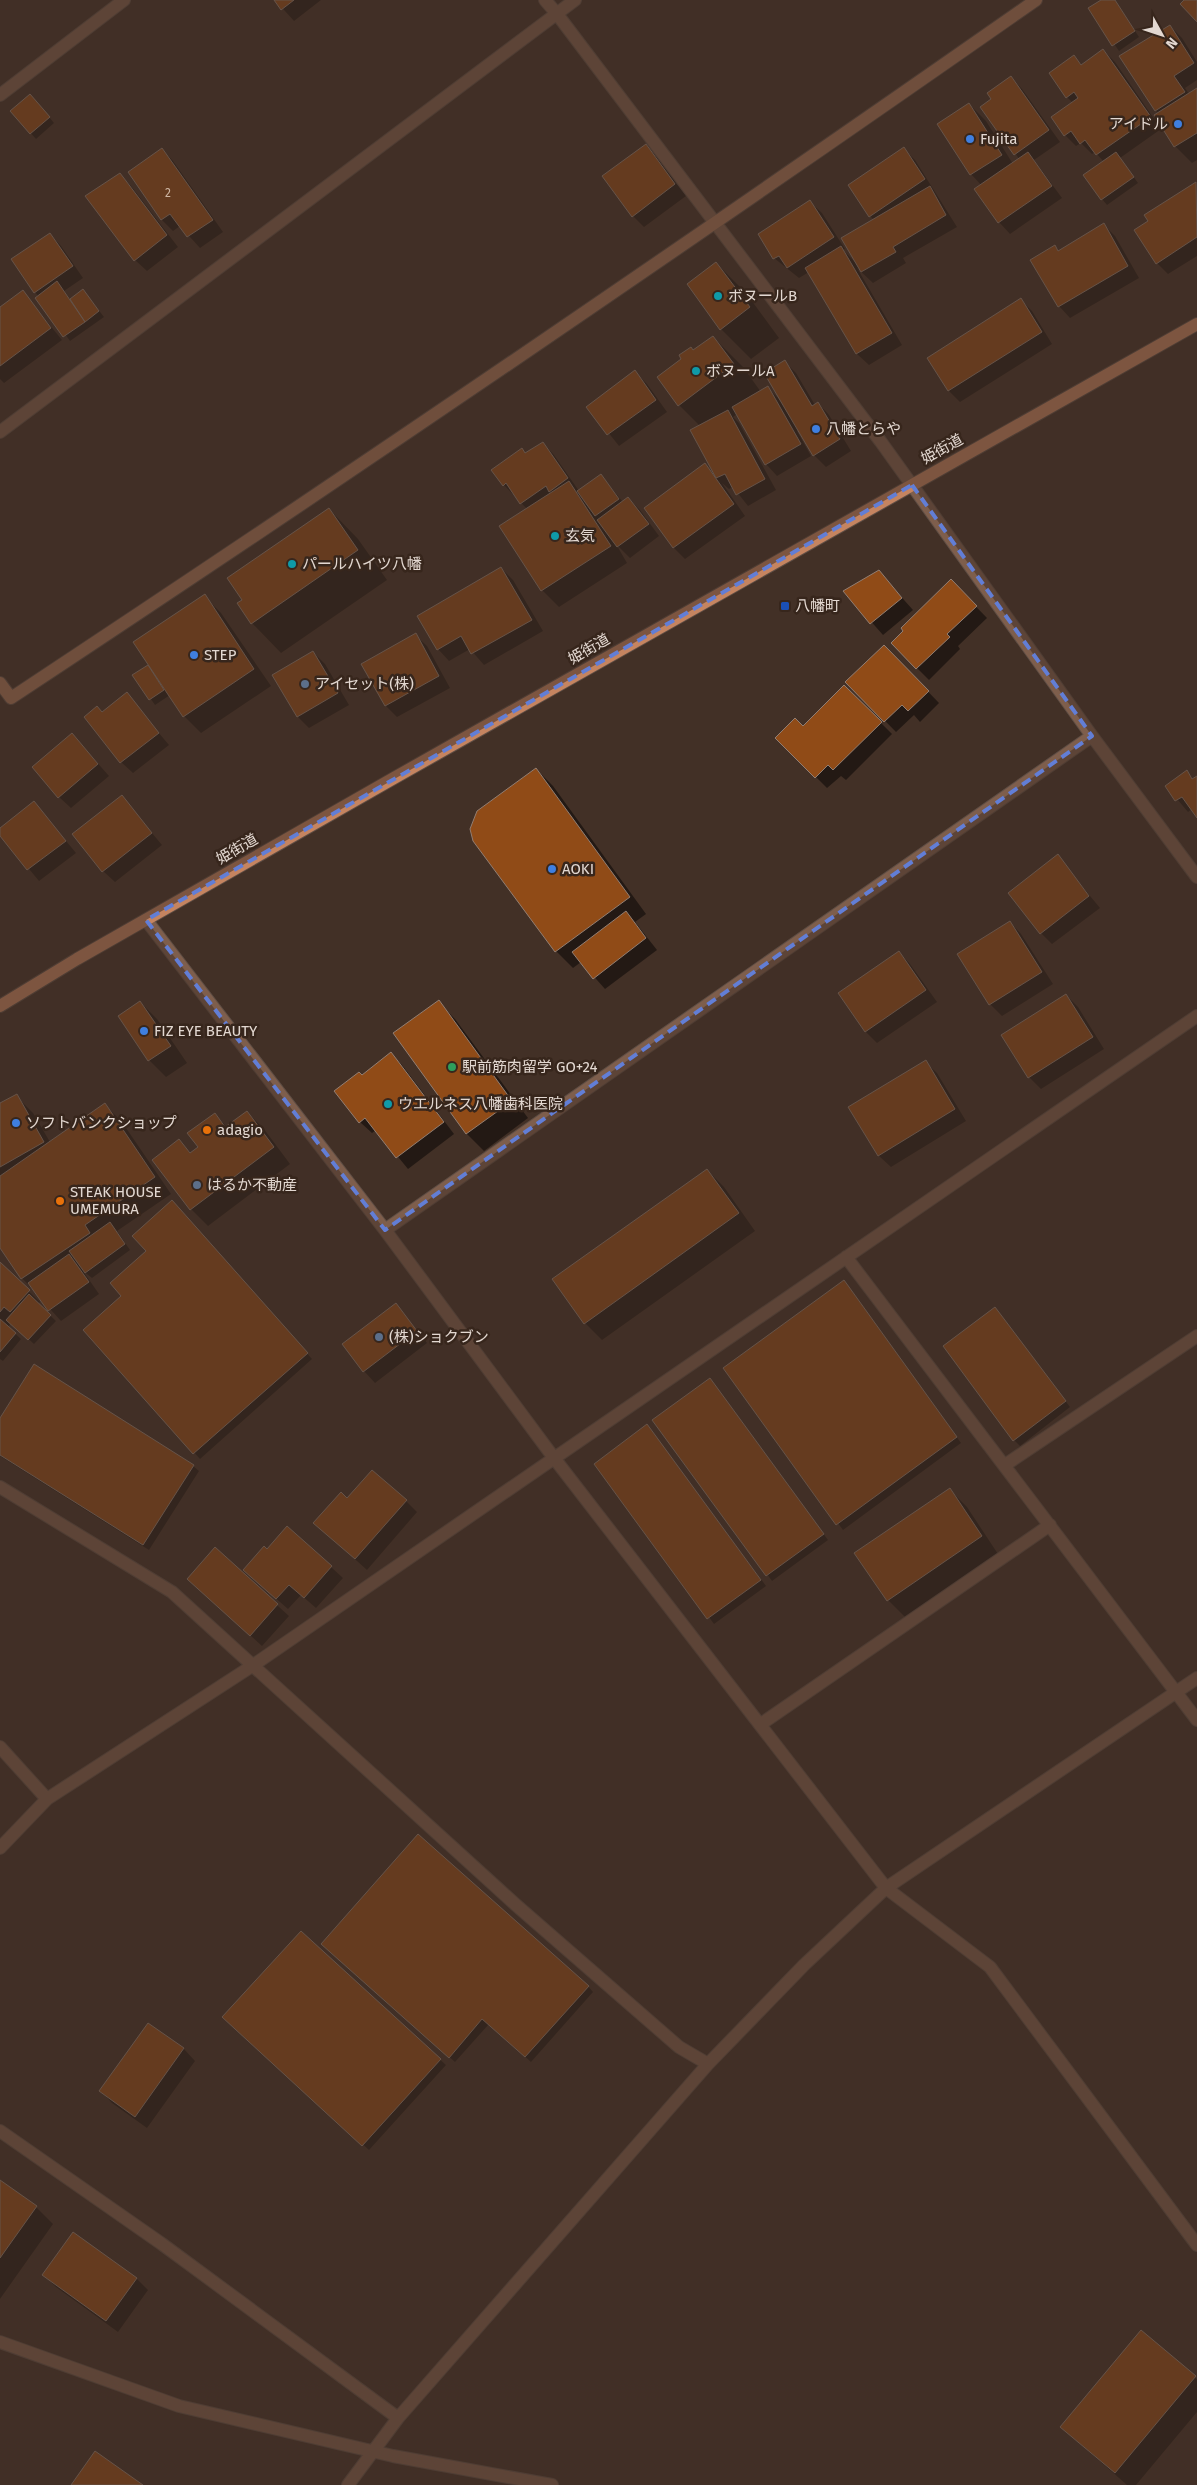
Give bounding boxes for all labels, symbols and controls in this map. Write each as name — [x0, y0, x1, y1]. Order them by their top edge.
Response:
north arrow — [1137, 10, 1187, 60]
text: N — [1162, 34, 1181, 52]
place label: アイドル — [1109, 115, 1168, 133]
marker: アイドル — [1172, 118, 1184, 130]
place label: Fujita — [980, 130, 1017, 148]
marker: Fujita — [964, 133, 976, 145]
house number: 2 — [165, 186, 171, 200]
place label: ボヌールB — [728, 287, 797, 305]
marker: ボヌールB — [712, 290, 724, 302]
place label: ボヌールA — [706, 362, 775, 380]
marker: ボヌールA — [690, 365, 702, 377]
place label: 八幡とらや — [826, 420, 901, 438]
marker: 八幡とらや — [810, 423, 822, 435]
street label: 姫街道 — [918, 430, 966, 468]
place label: 玄気 — [565, 527, 595, 545]
marker: 玄気 — [549, 530, 561, 542]
place label: パールハイツ八幡 — [302, 555, 422, 573]
marker: パールハイツ八幡 — [286, 558, 298, 570]
place label: 八幡町 — [795, 597, 840, 615]
marker: 八幡町 — [779, 600, 791, 612]
street label: 姫街道 — [565, 630, 613, 668]
place label: STEP — [204, 646, 237, 664]
marker: STEP — [188, 649, 200, 661]
place label: アイセット(株) — [315, 675, 414, 693]
marker: アイセット(株) — [299, 678, 311, 690]
street label: 姫街道 — [213, 830, 261, 868]
place label: AOKI — [562, 860, 594, 878]
marker: AOKI — [546, 863, 558, 875]
place label: FIZ EYE BEAUTY — [154, 1022, 258, 1040]
marker: FIZ EYE BEAUTY — [138, 1025, 150, 1037]
place label: 駅前筋肉留学 GO+24 — [462, 1058, 597, 1076]
marker: 駅前筋肉留学 GO+24 — [446, 1061, 458, 1073]
place label: ウエルネス八幡歯科医院 — [398, 1095, 563, 1113]
marker: ウエルネス八幡歯科医院 — [382, 1098, 394, 1110]
place label: ソフトバンクショップ — [26, 1114, 177, 1132]
marker: ソフトバンクショップ — [10, 1117, 22, 1129]
place label: adagio — [217, 1121, 263, 1139]
marker: adagio — [201, 1124, 213, 1136]
place label: はるか不動産 — [207, 1176, 297, 1194]
marker: はるか不動産 — [191, 1179, 203, 1191]
place label: STEAK HOUSE UMEMURA — [70, 1183, 162, 1218]
marker: STEAK HOUSE UMEMURA — [54, 1195, 66, 1207]
place label: (株)ショクブン — [389, 1328, 489, 1346]
marker: (株)ショクブン — [373, 1331, 385, 1343]

